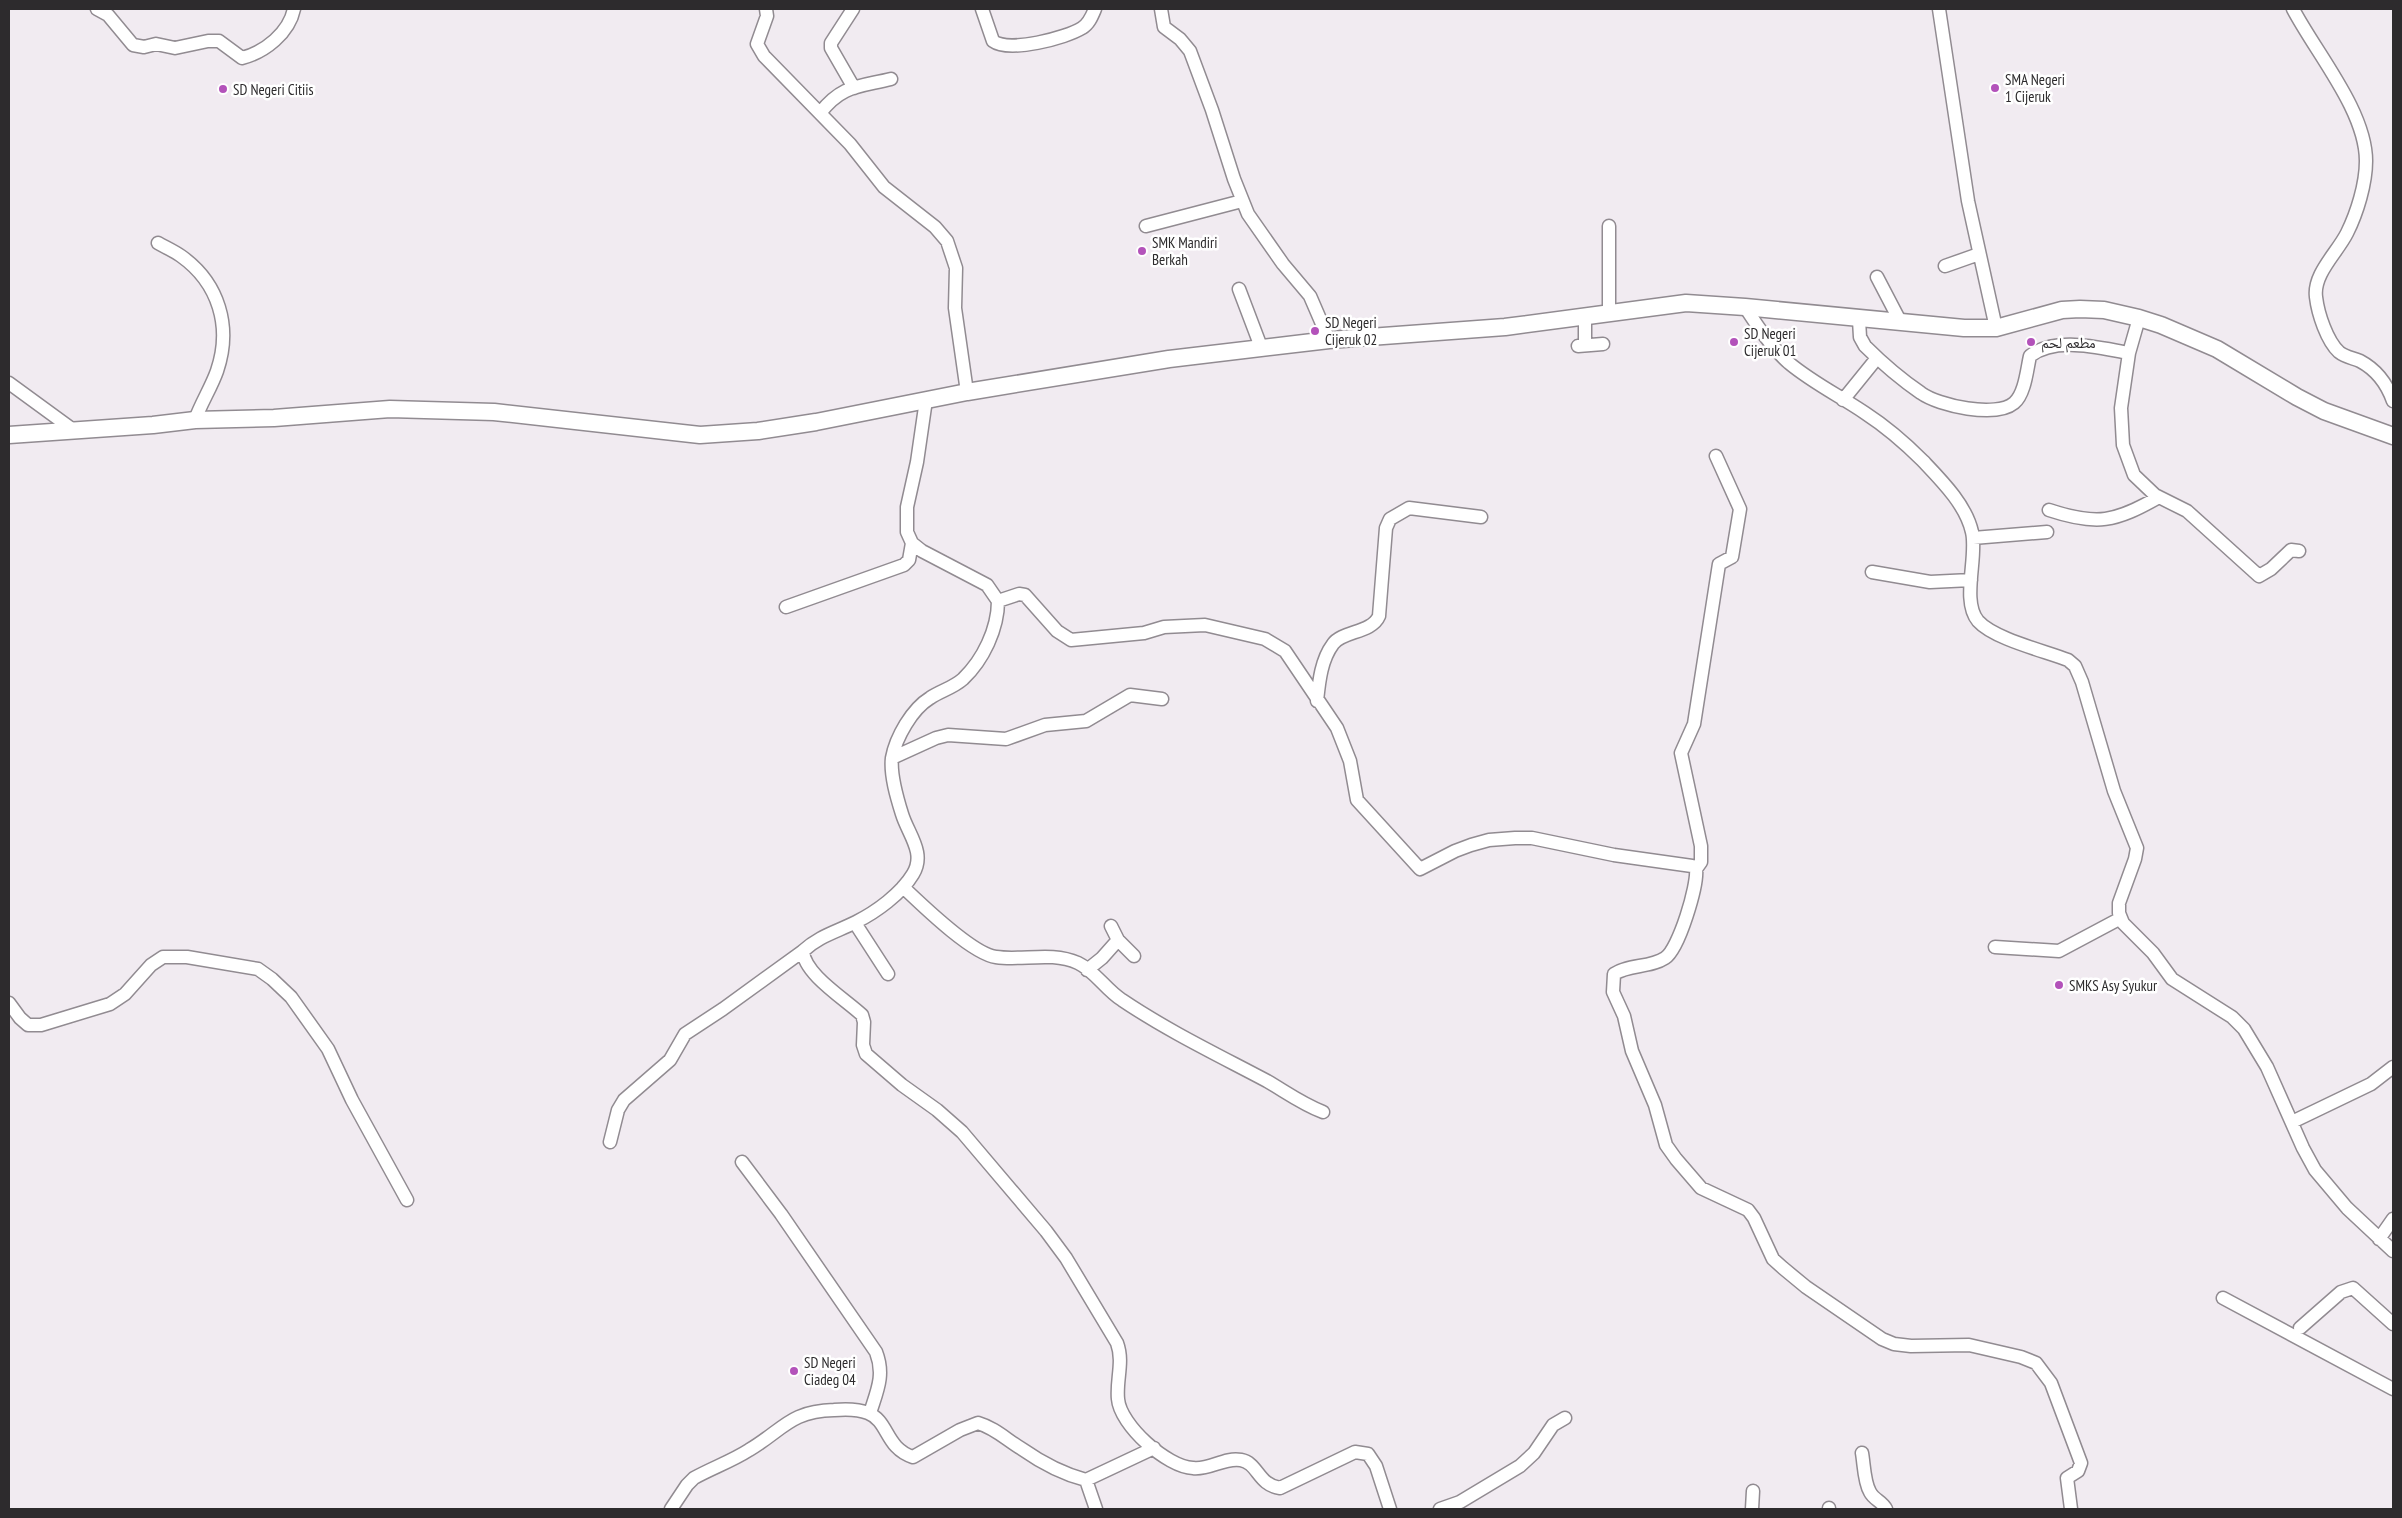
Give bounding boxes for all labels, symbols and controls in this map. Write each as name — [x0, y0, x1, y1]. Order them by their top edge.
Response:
place label: SMA Negeri 1 Cijeruk — [2005, 70, 2065, 106]
place label: SD Negeri Citiis — [233, 80, 314, 99]
marker: SMA Negeri 1 Cijeruk — [1989, 82, 2001, 94]
marker: SD Negeri Citiis — [217, 83, 229, 95]
place label: SMK Mandiri Berkah — [1152, 233, 1217, 269]
marker: SMK Mandiri Berkah — [1136, 245, 1148, 257]
place label: SD Negeri Cijeruk 02 — [1325, 313, 1377, 349]
place label: SD Negeri Cijeruk 01 — [1744, 324, 1796, 360]
marker: SD Negeri Cijeruk 02 — [1309, 325, 1321, 337]
place label: مطعم لحم — [2041, 333, 2096, 353]
marker: SD Negeri Cijeruk 01 — [1728, 336, 1740, 348]
marker: مطعم لحم — [2025, 336, 2037, 348]
place label: SMKS Asy Syukur — [2069, 976, 2158, 995]
marker: SMKS Asy Syukur — [2053, 979, 2065, 991]
place label: SD Negeri Ciadeg 04 — [804, 1353, 856, 1389]
marker: SD Negeri Ciadeg 04 — [788, 1365, 800, 1377]

